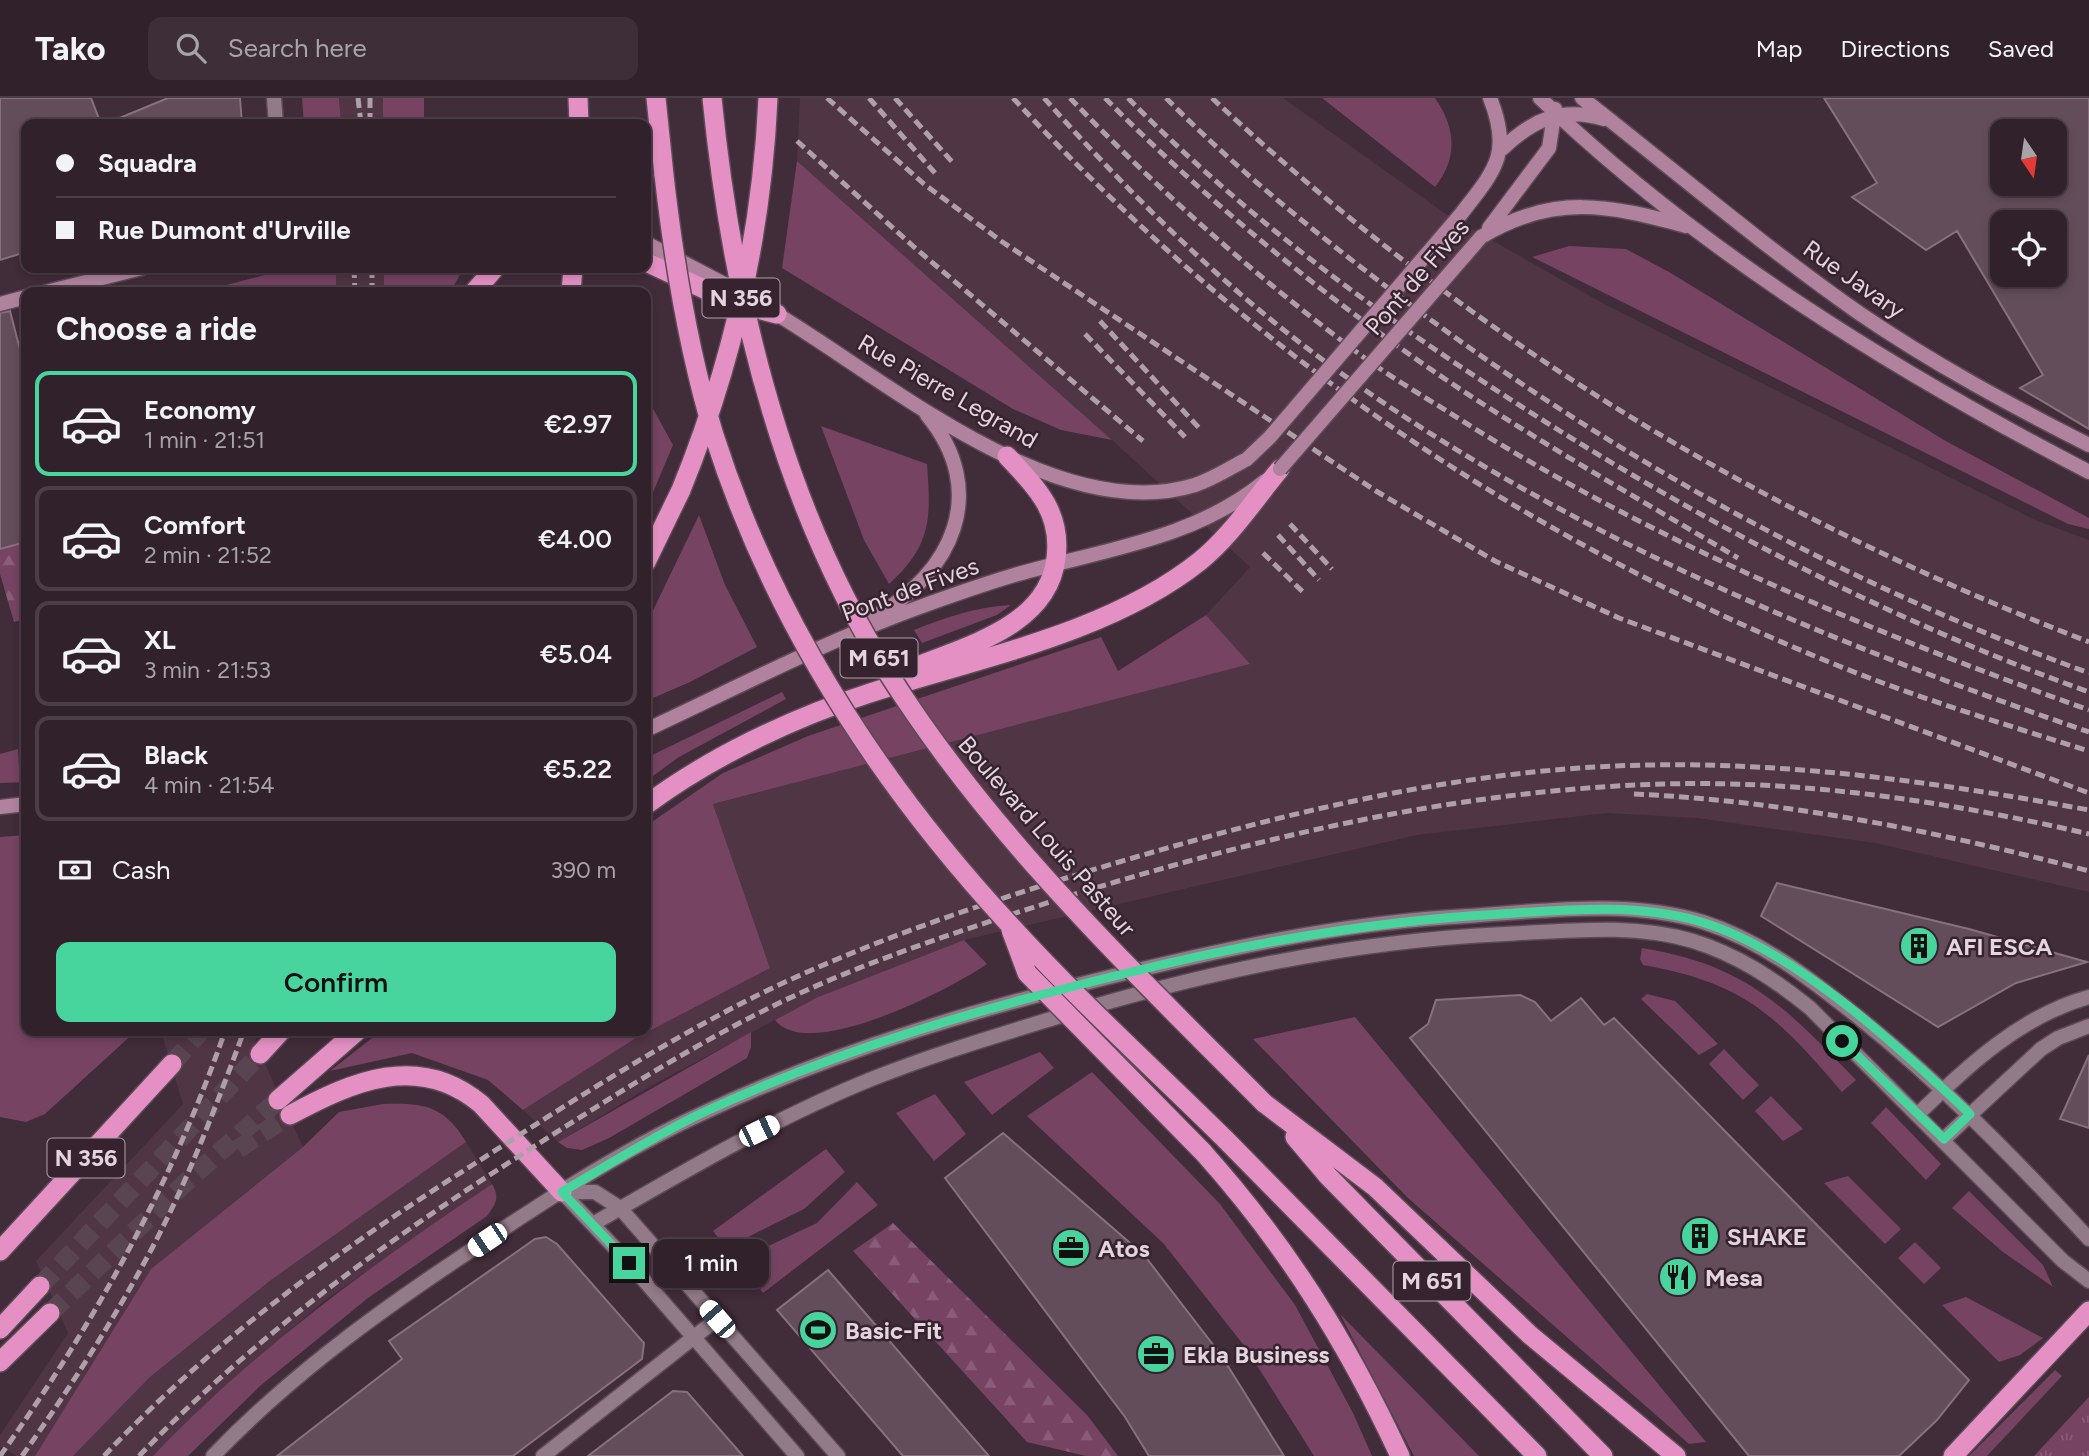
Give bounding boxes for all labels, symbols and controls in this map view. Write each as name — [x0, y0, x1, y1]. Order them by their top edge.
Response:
search box — [148, 17, 638, 80]
text: Tako — [35, 29, 106, 68]
icon: search — [172, 29, 210, 67]
text: Search here — [228, 32, 367, 64]
text: Map — [1756, 34, 1802, 63]
text: Directions — [1840, 34, 1950, 63]
text: Saved — [1988, 34, 2054, 63]
north arrow — [1990, 119, 2067, 196]
map controls — [1990, 119, 2067, 287]
text: Squadra — [98, 147, 197, 179]
button: locate — [1990, 210, 2067, 287]
street label: Pont de Fives — [1359, 213, 1475, 341]
text: Rue Dumont d'Urville — [98, 214, 351, 246]
street label: Rue Javary — [1798, 234, 1911, 325]
road number: N 356 — [702, 279, 780, 318]
text: Choose a ride — [56, 310, 257, 348]
street label: Rue Pierre Legrand — [853, 328, 1043, 454]
icon: car — [60, 392, 123, 455]
text: Economy — [144, 394, 256, 426]
text: €2.97 — [544, 408, 612, 440]
text: 1 min · 21:51 — [144, 426, 265, 454]
icon: car — [60, 507, 123, 570]
text: Comfort — [144, 509, 246, 541]
text: €4.00 — [538, 523, 612, 555]
text: 2 min · 21:52 — [144, 541, 272, 569]
street label: Pont de Fives — [837, 551, 983, 627]
icon: car — [60, 622, 123, 685]
text: XL — [144, 624, 176, 656]
text: €5.04 — [540, 638, 612, 670]
road number: M 651 — [840, 638, 917, 678]
text: 3 min · 21:53 — [144, 656, 271, 684]
street label: Boulevard Louis Pasteur — [952, 730, 1142, 942]
icon: car — [60, 737, 123, 800]
text: Black — [144, 739, 208, 771]
text: €5.22 — [544, 753, 612, 785]
text: 4 min · 21:54 — [144, 771, 275, 799]
icon: cash — [56, 851, 94, 889]
text: Cash — [112, 854, 171, 886]
text: 390 m — [550, 856, 616, 884]
building icon: AFI ESCA — [1898, 925, 1940, 967]
place label: AFI ESCA — [1946, 932, 2052, 961]
button: Confirm — [56, 942, 616, 1022]
route start — [1826, 1025, 1858, 1057]
car — [736, 1112, 783, 1150]
road number: N 356 — [48, 1138, 124, 1177]
building icon: SHAKE — [1679, 1215, 1721, 1257]
car — [464, 1220, 511, 1260]
place label: SHAKE — [1727, 1222, 1807, 1251]
office icon: Atos — [1050, 1227, 1092, 1269]
place label: Atos — [1098, 1234, 1150, 1263]
callout: 1 min — [654, 1238, 769, 1288]
route end — [613, 1247, 645, 1279]
text: 1 min — [684, 1249, 738, 1277]
restaurant icon: Mesa — [1657, 1256, 1699, 1298]
road number: M 651 — [1394, 1262, 1470, 1300]
place label: Mesa — [1705, 1263, 1763, 1292]
car — [696, 1296, 739, 1342]
sports icon: Basic-Fit — [797, 1309, 839, 1351]
place label: Basic-Fit — [845, 1316, 942, 1345]
office icon: Ekla Business — [1135, 1333, 1177, 1375]
place label: Ekla Business — [1183, 1340, 1330, 1369]

